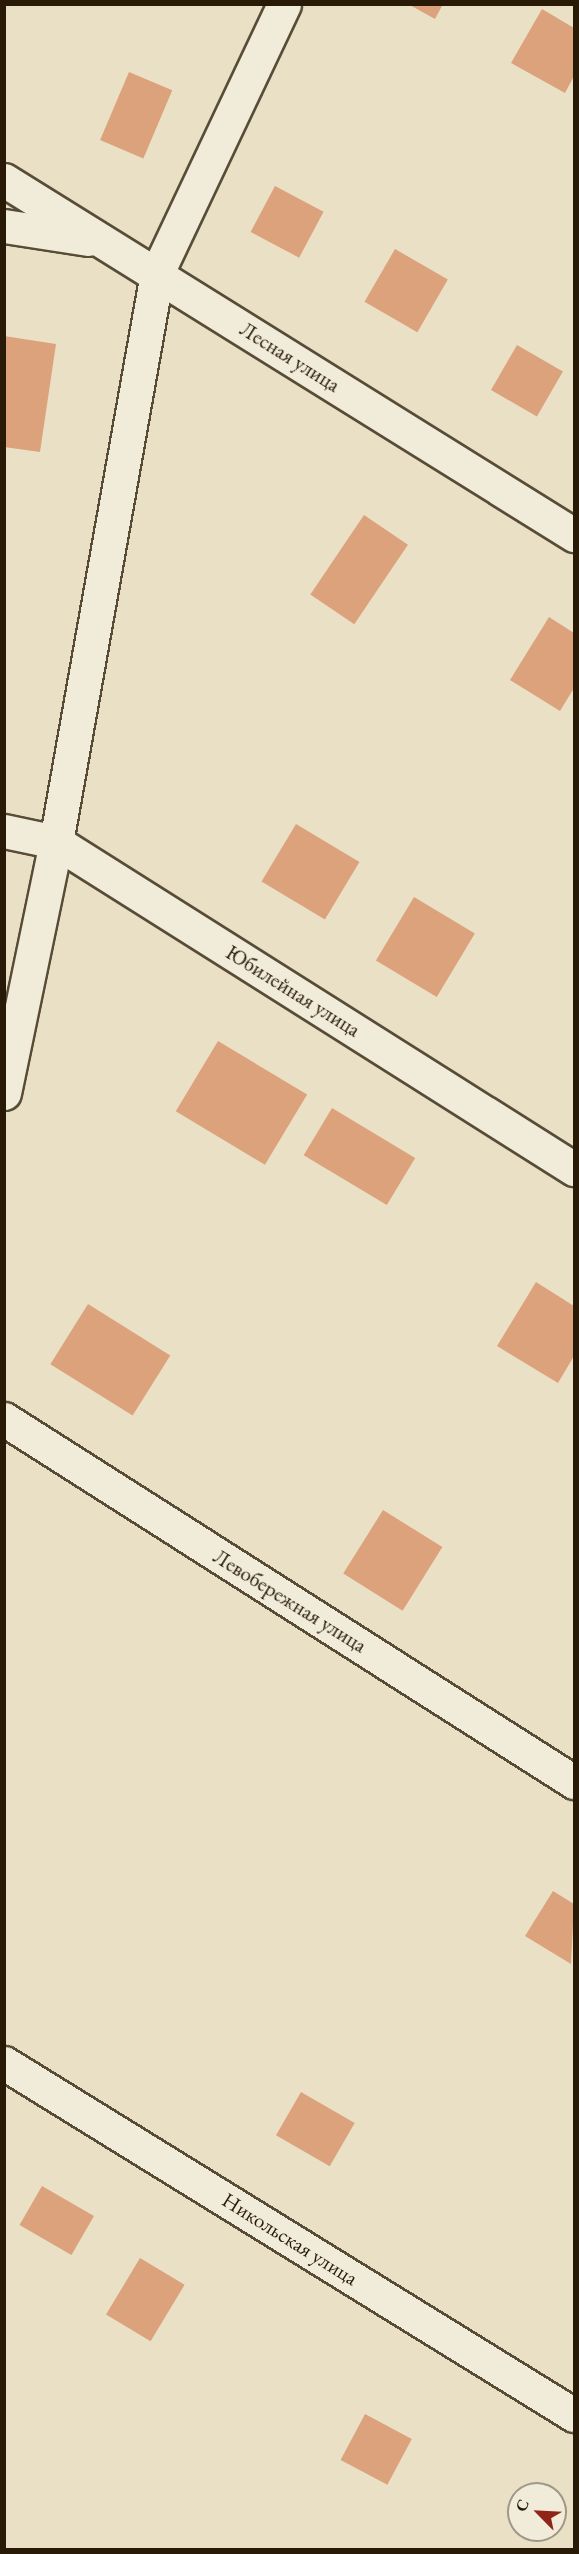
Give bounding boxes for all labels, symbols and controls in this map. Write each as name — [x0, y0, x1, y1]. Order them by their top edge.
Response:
street label: Лесная улица — [235, 316, 345, 398]
street label: Юбилейная улица — [221, 940, 365, 1042]
street label: Левобережная улица — [209, 1544, 371, 1658]
street label: Никольская улица — [218, 2187, 362, 2291]
north arrow — [507, 2482, 567, 2542]
text: С — [510, 2496, 534, 2515]

